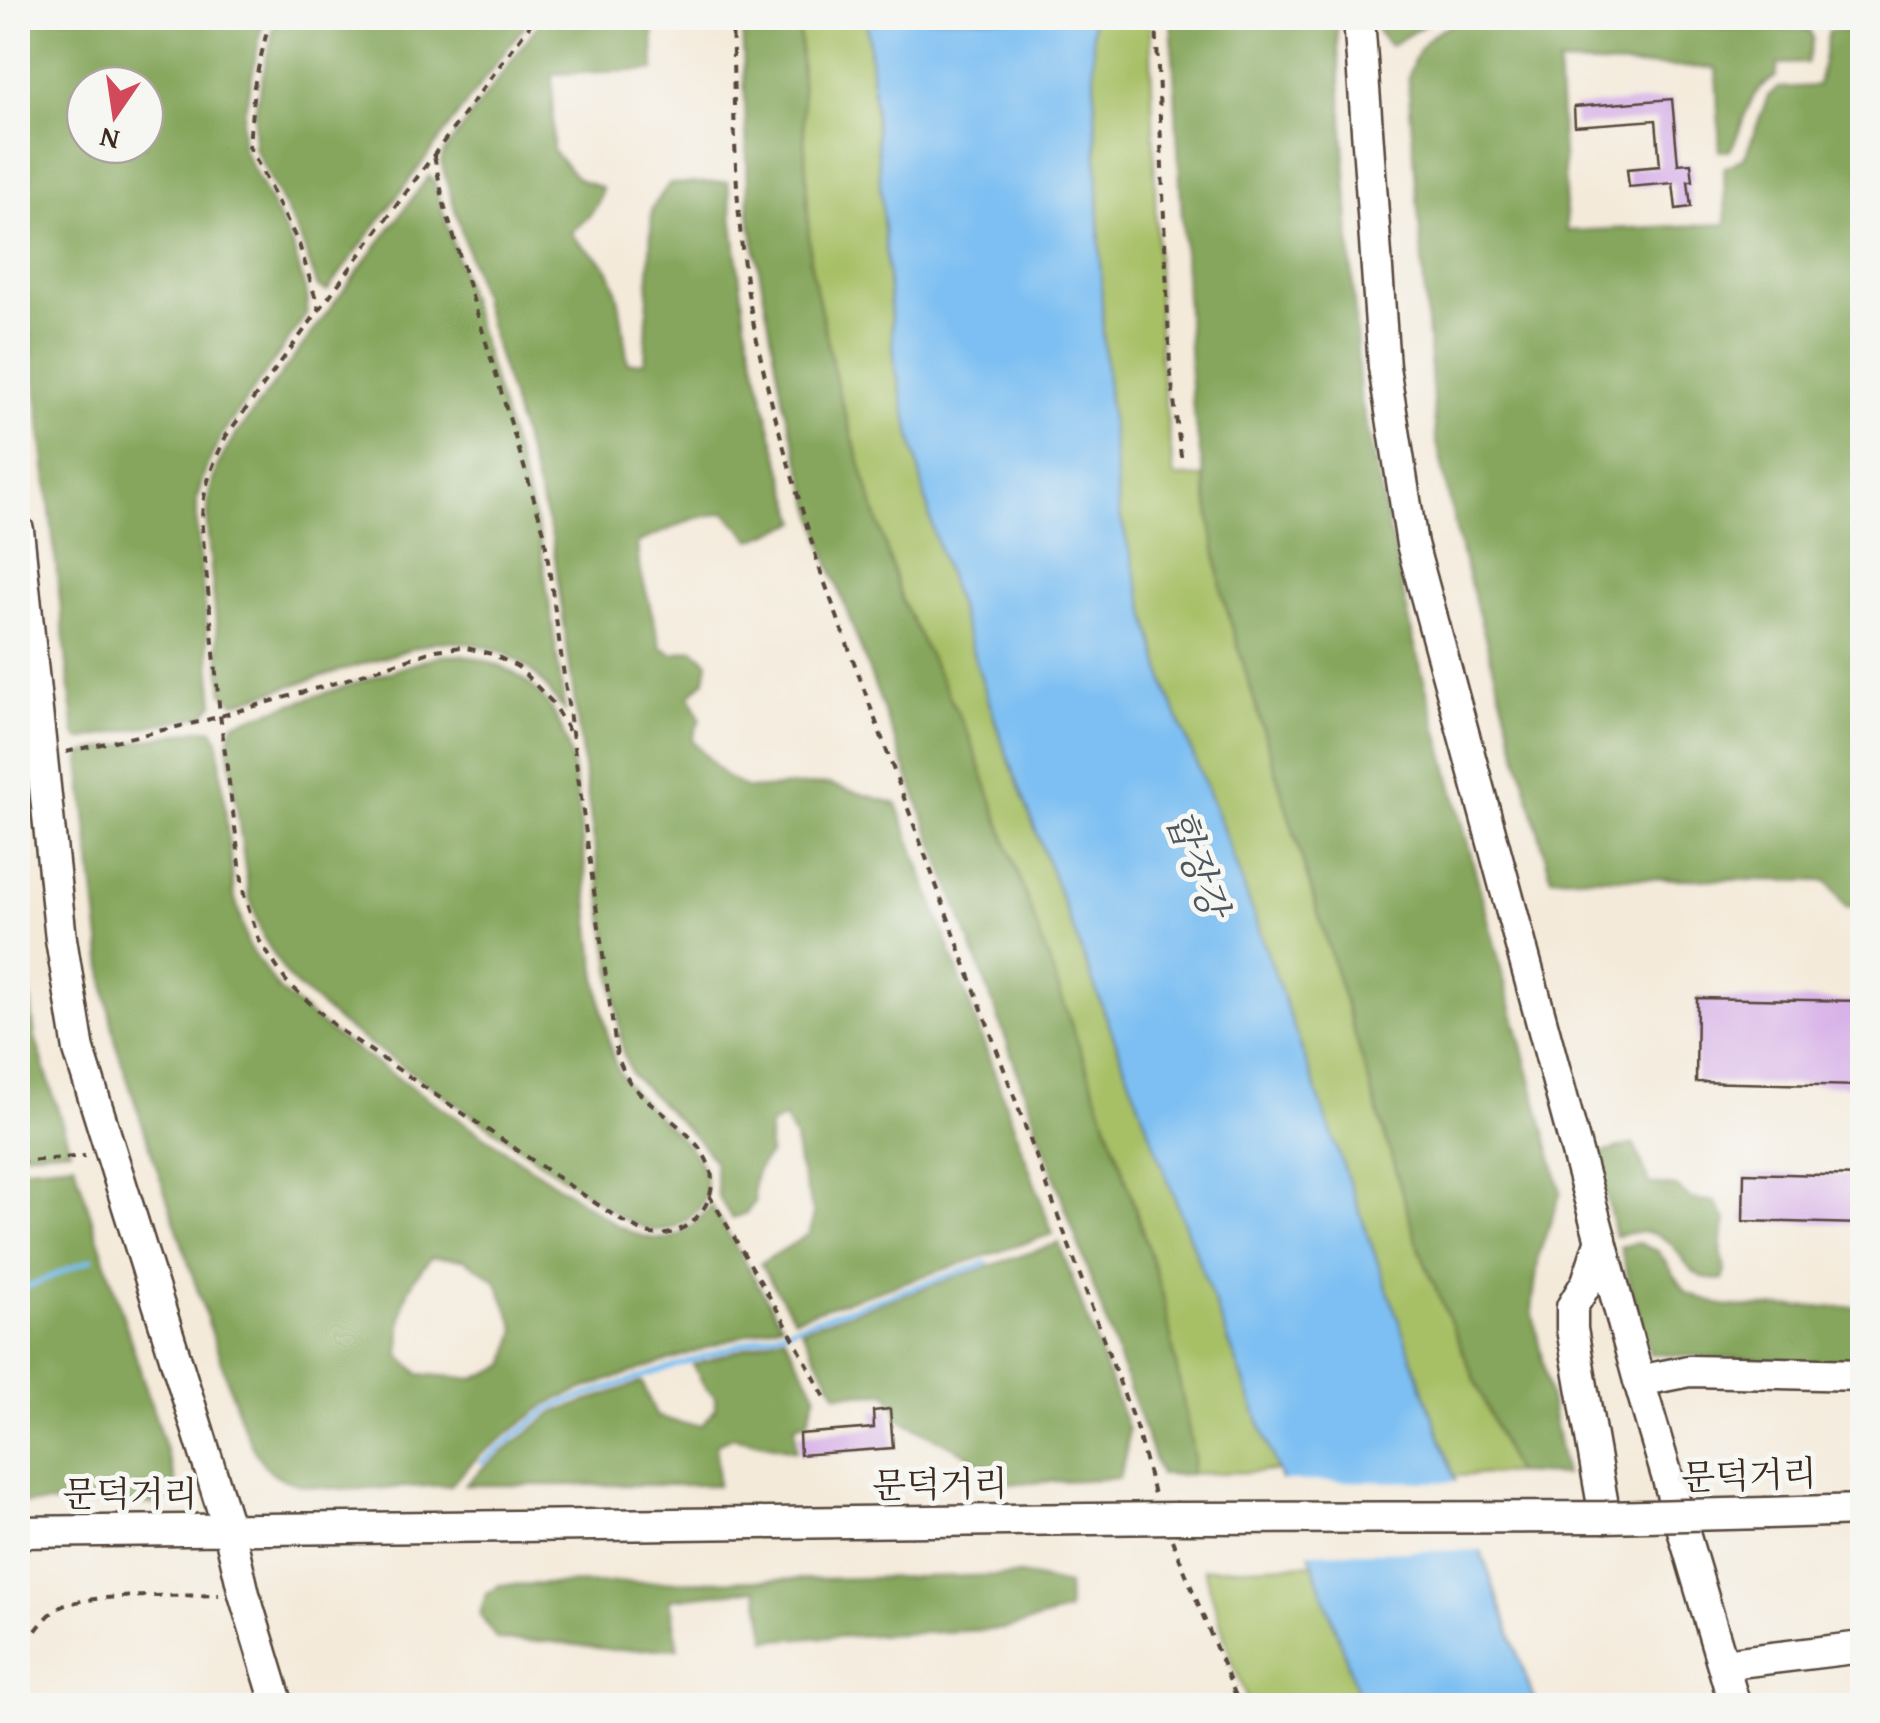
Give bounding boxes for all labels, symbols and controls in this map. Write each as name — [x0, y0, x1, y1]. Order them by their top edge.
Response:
north arrow — [65, 65, 165, 165]
text: N — [95, 118, 123, 162]
water label: 합장강 — [1153, 802, 1245, 929]
street label: 문덕거리 — [1681, 1447, 1817, 1503]
street label: 문덕거리 — [872, 1457, 1008, 1511]
street label: 문덕거리 — [62, 1468, 198, 1519]

